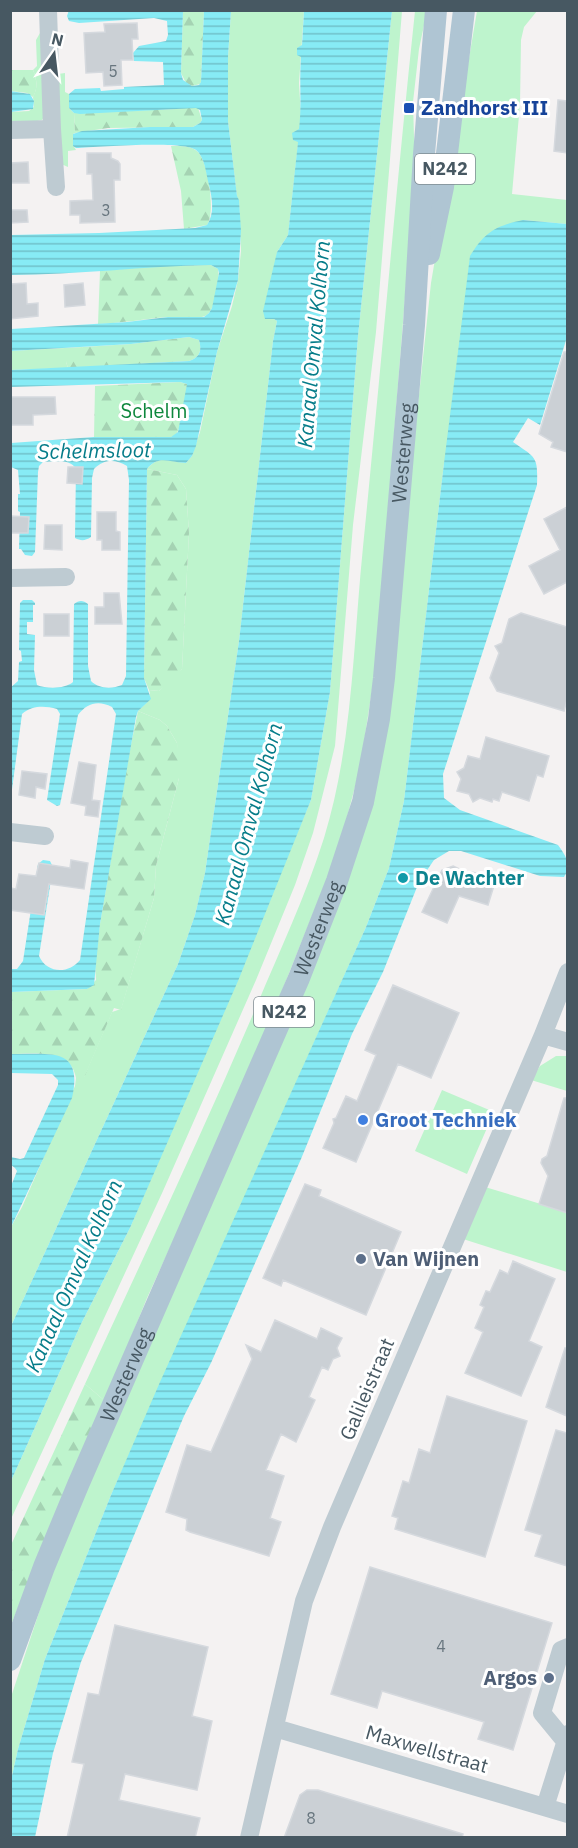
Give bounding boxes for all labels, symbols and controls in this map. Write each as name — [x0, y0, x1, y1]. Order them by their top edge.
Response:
north arrow — [24, 24, 84, 84]
text: N — [50, 28, 66, 51]
house number: 5 — [108, 61, 118, 81]
place label: Zandhorst III — [421, 94, 548, 121]
marker: Zandhorst III — [402, 101, 416, 115]
road number: N242 — [415, 154, 475, 184]
house number: 3 — [101, 200, 111, 220]
water label: Kanaal Omval Kolhorn — [290, 239, 336, 449]
park label: Schelm — [121, 397, 187, 424]
street label: Westerweg — [385, 401, 420, 504]
water label: Schelmsloot — [37, 435, 152, 465]
water label: Kanaal Omval Kolhorn — [208, 720, 288, 928]
place label: De Wachter — [415, 864, 524, 891]
marker: De Wachter — [396, 871, 410, 885]
street label: Westerweg — [287, 876, 349, 980]
road number: N242 — [254, 997, 314, 1027]
place label: Groot Techniek — [375, 1106, 517, 1133]
marker: Groot Techniek — [356, 1113, 370, 1127]
water label: Kanaal Omval Kolhorn — [18, 1175, 128, 1376]
place label: Van Wijnen — [373, 1245, 479, 1272]
marker: Van Wijnen — [354, 1252, 368, 1266]
street label: Westerweg — [93, 1323, 158, 1426]
street label: Galileistraat — [333, 1333, 400, 1444]
house number: 4 — [436, 1636, 446, 1656]
place label: Argos — [483, 1664, 537, 1691]
marker: Argos — [542, 1671, 556, 1685]
street label: Maxwellstraat — [363, 1718, 492, 1779]
house number: 8 — [306, 1808, 316, 1828]

